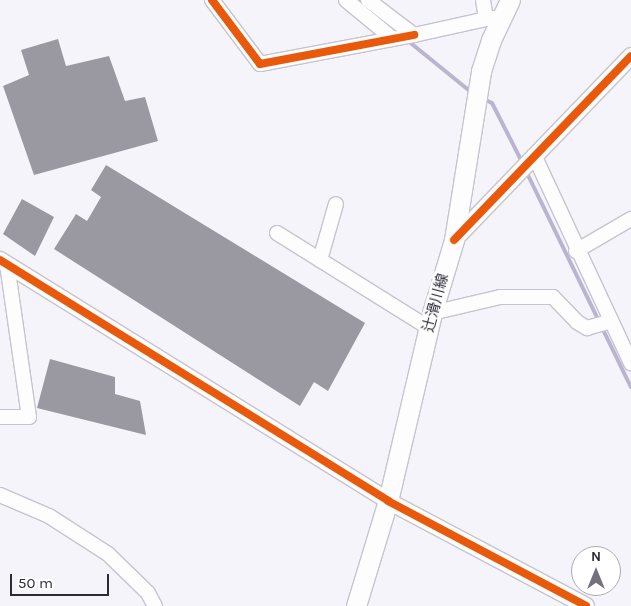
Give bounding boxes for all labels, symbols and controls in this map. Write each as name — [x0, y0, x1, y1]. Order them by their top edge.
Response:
street label: 辻滑川線 — [420, 272, 452, 334]
north arrow — [571, 546, 621, 596]
text: N — [591, 548, 601, 565]
scale bar — [12, 564, 111, 596]
text: 50 m — [18, 574, 53, 592]

